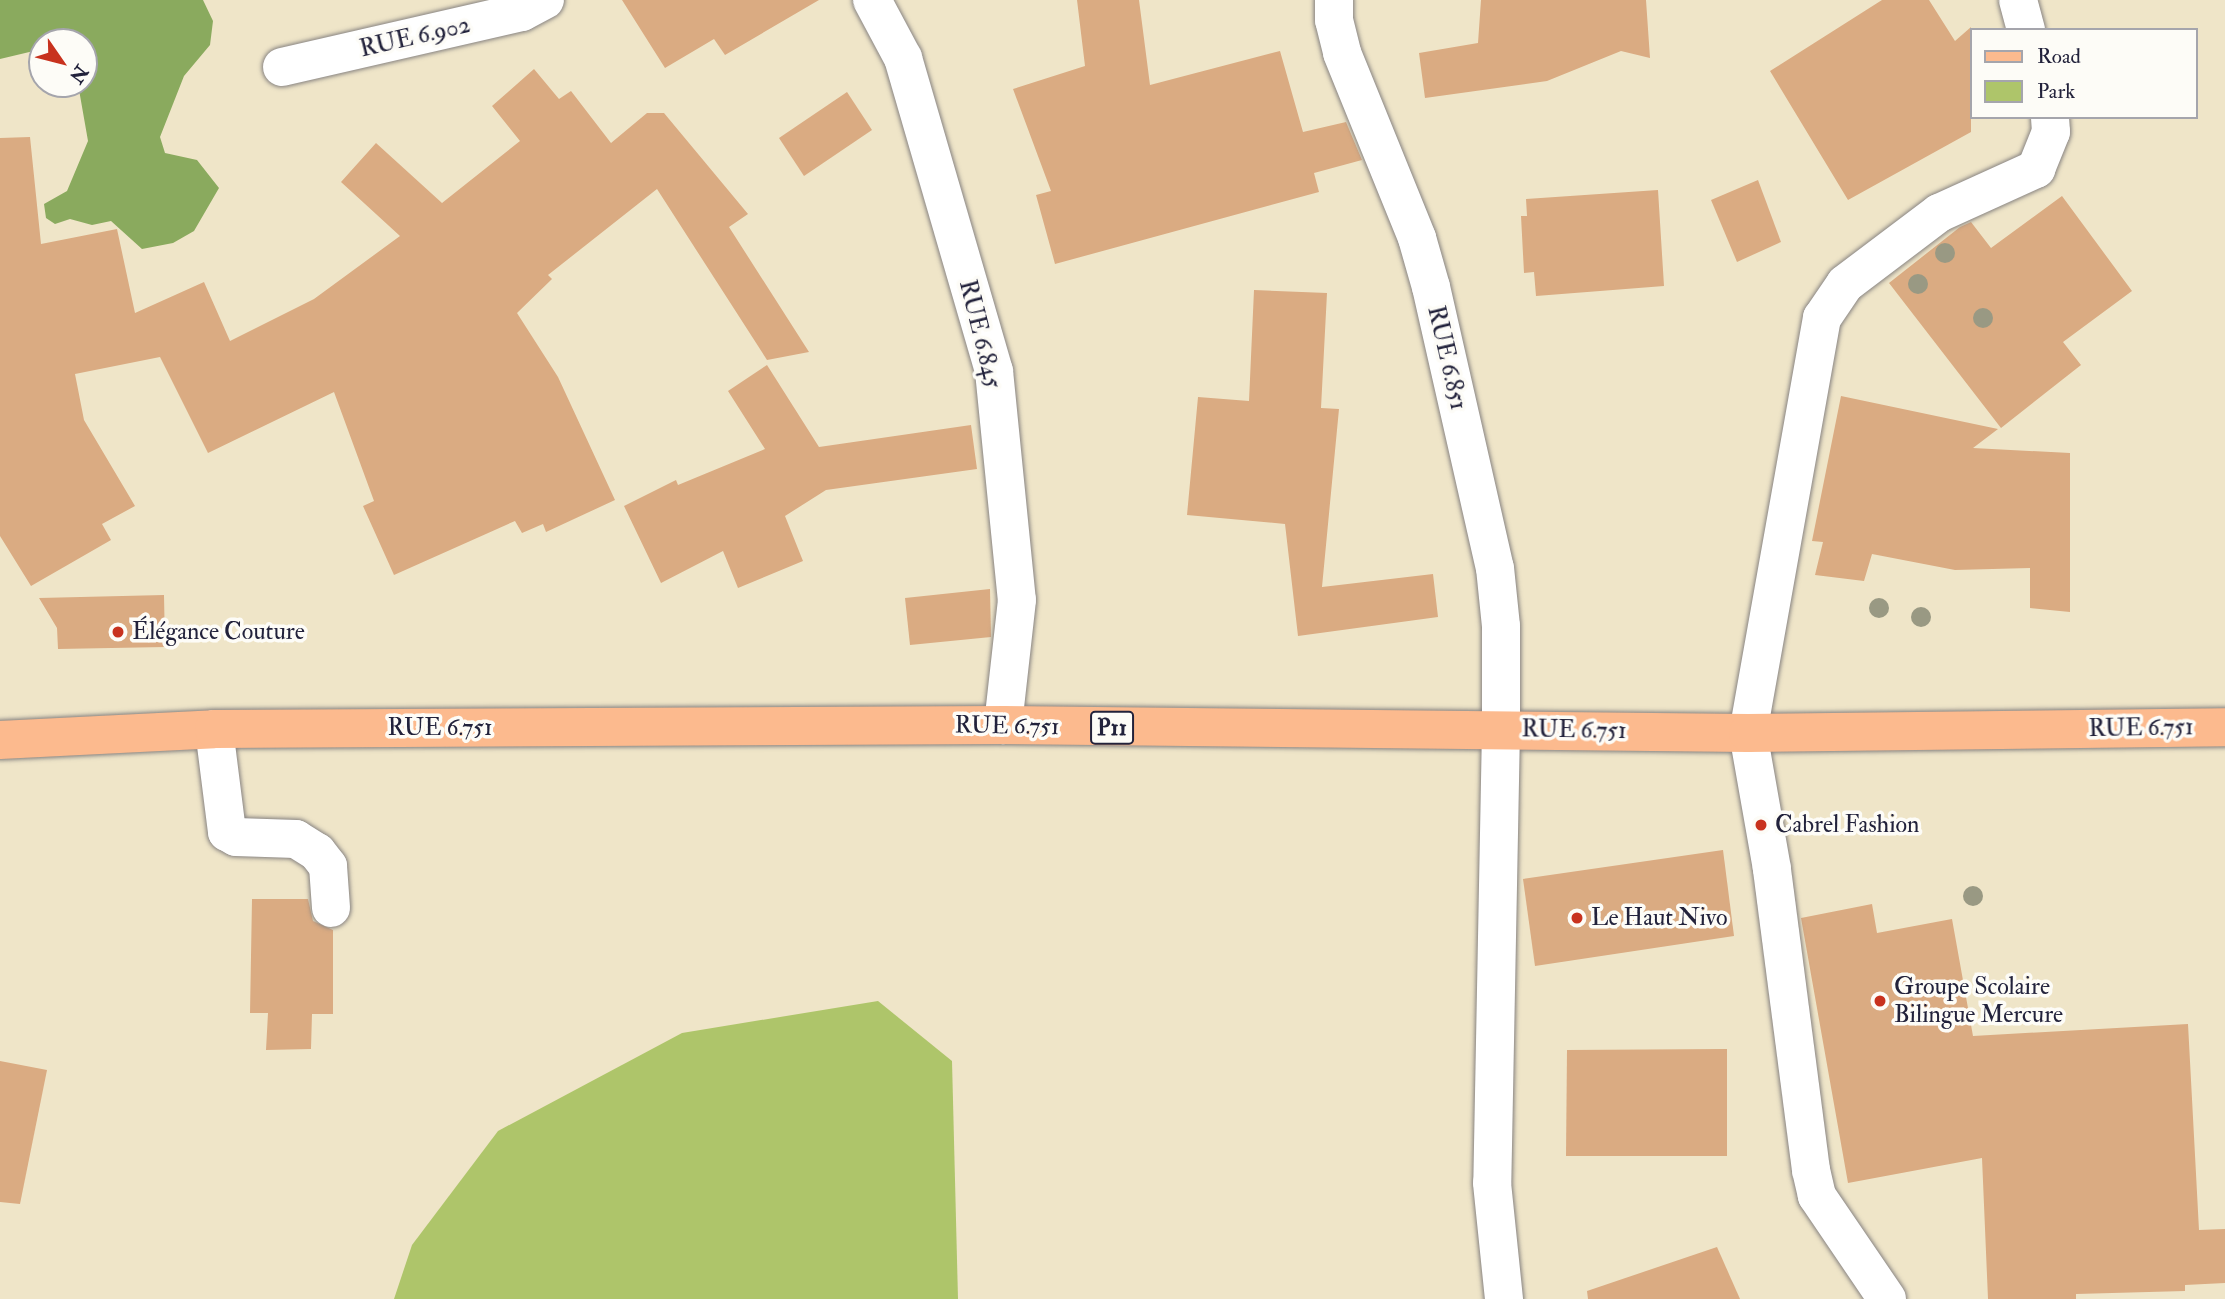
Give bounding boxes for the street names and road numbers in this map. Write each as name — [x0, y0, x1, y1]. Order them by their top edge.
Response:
street label: RUE 6.902 — [357, 10, 473, 64]
street label: RUE 6.845 — [953, 277, 1007, 391]
street label: RUE 6.851 — [1421, 303, 1473, 413]
road number: P11 — [1089, 708, 1135, 748]
street label: RUE 6.751 — [954, 711, 1060, 741]
street label: RUE 6.751 — [2088, 713, 2194, 743]
street label: RUE 6.751 — [388, 714, 492, 742]
street label: RUE 6.751 — [1521, 715, 1627, 745]

